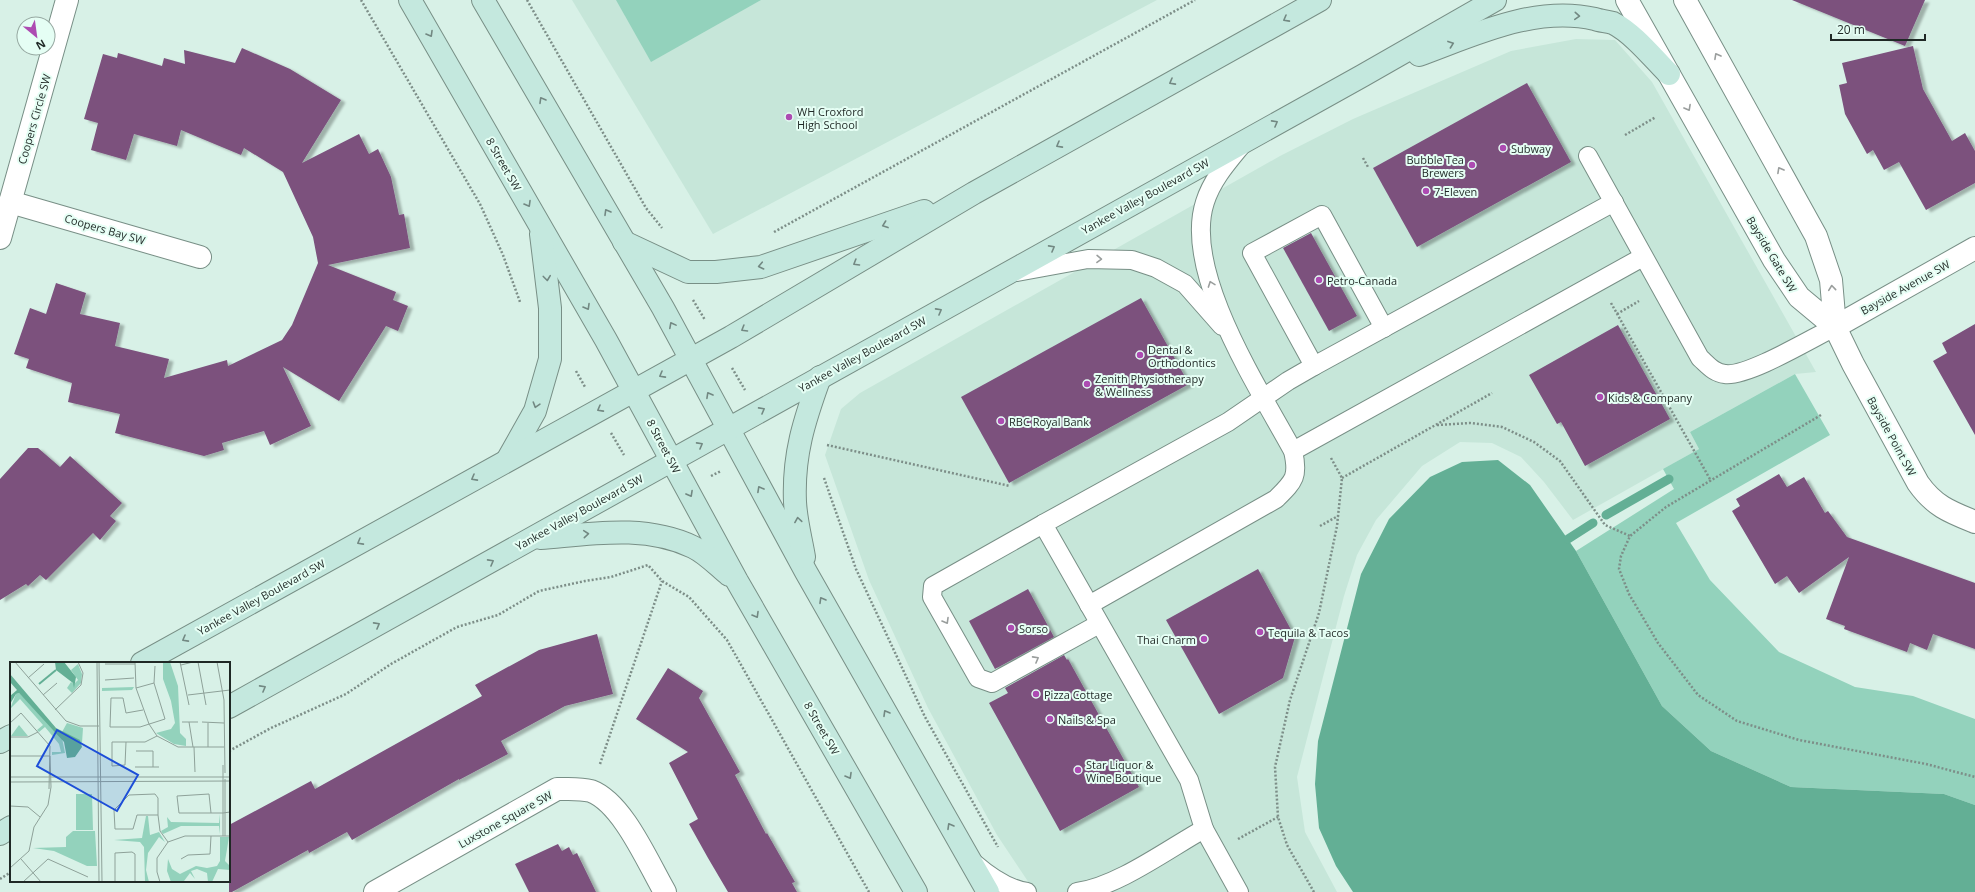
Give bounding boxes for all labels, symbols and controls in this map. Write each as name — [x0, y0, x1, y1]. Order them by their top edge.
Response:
one-way arrow — [1574, 12, 1580, 21]
one-way arrow — [1283, 14, 1290, 22]
north arrow — [16, 16, 56, 56]
scale bar — [1831, 16, 1925, 42]
text: 20 m — [1837, 21, 1865, 38]
one-way arrow — [425, 30, 432, 37]
text: N — [34, 36, 49, 54]
one-way arrow — [1448, 40, 1455, 48]
one-way arrow — [1714, 53, 1721, 60]
street label: Coopers Circle SW — [14, 72, 54, 166]
one-way arrow — [1169, 78, 1176, 85]
one-way arrow — [539, 97, 546, 104]
place label: WH Croxford High School — [797, 104, 863, 132]
one-way arrow — [1683, 104, 1690, 111]
marker: WH Croxford High School — [784, 112, 794, 122]
one-way arrow — [1271, 121, 1278, 128]
street label: 8 Street SW — [483, 135, 525, 193]
one-way arrow — [1056, 141, 1063, 148]
place label: Subway — [1511, 141, 1551, 156]
marker: Subway — [1498, 143, 1508, 153]
place label: Bubble Tea Brewers — [1407, 152, 1464, 180]
street label: Yankee Valley Boulevard SW — [1078, 155, 1212, 237]
marker: Bubble Tea Brewers — [1467, 160, 1477, 170]
one-way arrow — [1777, 167, 1784, 174]
place label: 7-Eleven — [1434, 184, 1477, 199]
marker: 7-Eleven — [1421, 186, 1431, 196]
one-way arrow — [523, 200, 530, 207]
one-way arrow — [604, 209, 612, 216]
street label: Coopers Bay SW — [63, 210, 147, 248]
street label: Bayside Gate SW — [1743, 213, 1801, 295]
one-way arrow — [881, 220, 888, 229]
one-way arrow — [1047, 245, 1055, 253]
one-way arrow — [1096, 255, 1102, 263]
street label: Bayside Avenue SW — [1858, 256, 1952, 318]
one-way arrow — [853, 258, 860, 265]
one-way arrow — [758, 262, 764, 270]
place label: Petro-Canada — [1327, 273, 1397, 288]
one-way arrow — [542, 275, 551, 281]
marker: Petro-Canada — [1314, 275, 1324, 285]
one-way arrow — [1207, 281, 1216, 288]
one-way arrow — [1827, 285, 1836, 291]
one-way arrow — [583, 303, 590, 310]
one-way arrow — [935, 308, 942, 315]
street label: Yankee Valley Boulevard SW — [795, 313, 929, 395]
one-way arrow — [669, 322, 676, 329]
one-way arrow — [741, 324, 748, 332]
place label: Dental & Orthodontics — [1148, 342, 1216, 370]
marker: Dental & Orthodontics — [1135, 350, 1145, 360]
one-way arrow — [659, 370, 666, 377]
place label: Zenith Physiotherapy & Wellness — [1095, 371, 1204, 399]
marker: Zenith Physiotherapy & Wellness — [1082, 379, 1092, 389]
place label: Kids & Company — [1608, 390, 1693, 405]
one-way arrow — [707, 392, 714, 399]
marker: Kids & Company — [1595, 392, 1605, 402]
street label: Bayside Point SW — [1864, 394, 1920, 478]
one-way arrow — [532, 402, 541, 409]
one-way arrow — [597, 404, 604, 412]
one-way arrow — [758, 407, 765, 414]
place label: RBC Royal Bank — [1009, 414, 1089, 429]
street label: 8 Street SW — [644, 416, 684, 476]
marker: RBC Royal Bank — [996, 416, 1006, 426]
one-way arrow — [696, 442, 703, 449]
street label: Yankee Valley Boulevard SW — [512, 471, 646, 553]
one-way arrow — [471, 474, 478, 481]
one-way arrow — [758, 486, 765, 493]
one-way arrow — [685, 490, 693, 498]
one-way arrow — [794, 517, 803, 523]
one-way arrow — [583, 530, 589, 539]
one-way arrow — [357, 537, 364, 544]
street label: Yankee Valley Boulevard SW — [194, 556, 328, 638]
one-way arrow — [487, 559, 494, 567]
one-way arrow — [819, 597, 826, 604]
one-way arrow — [752, 611, 759, 618]
one-way arrow — [941, 617, 948, 625]
place label: Sorso — [1019, 621, 1048, 636]
one-way arrow — [373, 622, 380, 630]
marker: Sorso — [1006, 623, 1016, 633]
place label: Tequila & Tacos — [1268, 625, 1348, 640]
marker: Tequila & Tacos — [1255, 627, 1265, 637]
place label: Thai Charm — [1137, 632, 1196, 647]
one-way arrow — [182, 634, 189, 641]
marker: Thai Charm — [1199, 634, 1209, 644]
one-way arrow — [1032, 656, 1039, 663]
inset map — [10, 662, 230, 882]
one-way arrow — [259, 685, 266, 693]
place label: Pizza Cottage — [1044, 687, 1112, 702]
marker: Pizza Cottage — [1031, 689, 1041, 699]
street label: 8 Street SW — [801, 699, 843, 757]
one-way arrow — [883, 710, 891, 717]
place label: Nails & Spa — [1058, 712, 1116, 727]
marker: Nails & Spa — [1045, 714, 1055, 724]
place label: Star Liquor & Wine Boutique — [1086, 757, 1162, 785]
marker: Star Liquor & Wine Boutique — [1073, 765, 1083, 775]
one-way arrow — [845, 772, 852, 779]
street label: Luxstone Square SW — [455, 787, 555, 851]
one-way arrow — [948, 823, 955, 830]

